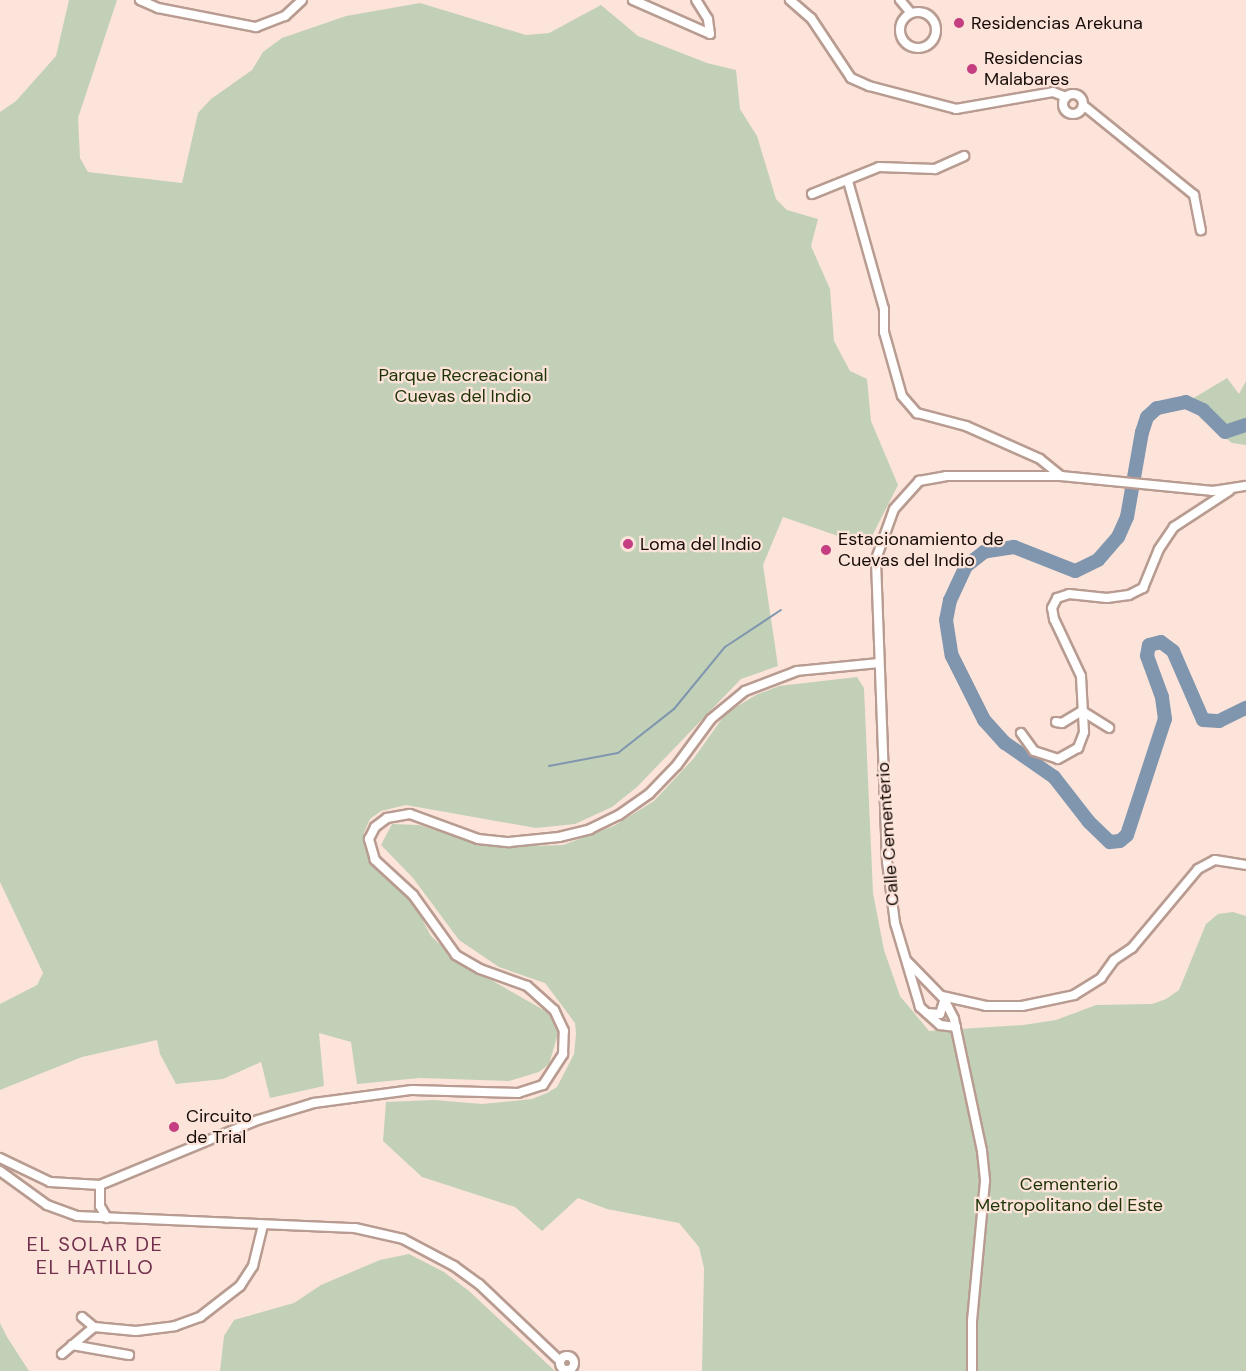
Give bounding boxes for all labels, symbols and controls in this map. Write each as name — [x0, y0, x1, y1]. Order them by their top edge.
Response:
place label: Residencias Arekuna — [971, 12, 1143, 34]
marker: Residencias Arekuna — [952, 16, 966, 30]
place label: Residencias Malabares — [984, 48, 1083, 90]
marker: Residencias Malabares — [965, 62, 979, 76]
park label: Parque Recreacional Cuevas del Indio — [378, 365, 548, 407]
place label: Estacionamiento de Cuevas del Indio — [838, 529, 1004, 572]
place label: Loma del Indio — [640, 533, 762, 555]
marker: Loma del Indio — [621, 537, 635, 551]
marker: Estacionamiento de Cuevas del Indio — [819, 543, 833, 557]
street label: Calle Cementerio — [872, 761, 904, 907]
place label: Circuito de Trial — [186, 1106, 252, 1148]
marker: Circuito de Trial — [167, 1120, 181, 1134]
park label: Cementerio Metropolitano del Este — [975, 1174, 1163, 1216]
district label: EL SOLAR DE EL HATILLO — [27, 1233, 163, 1280]

